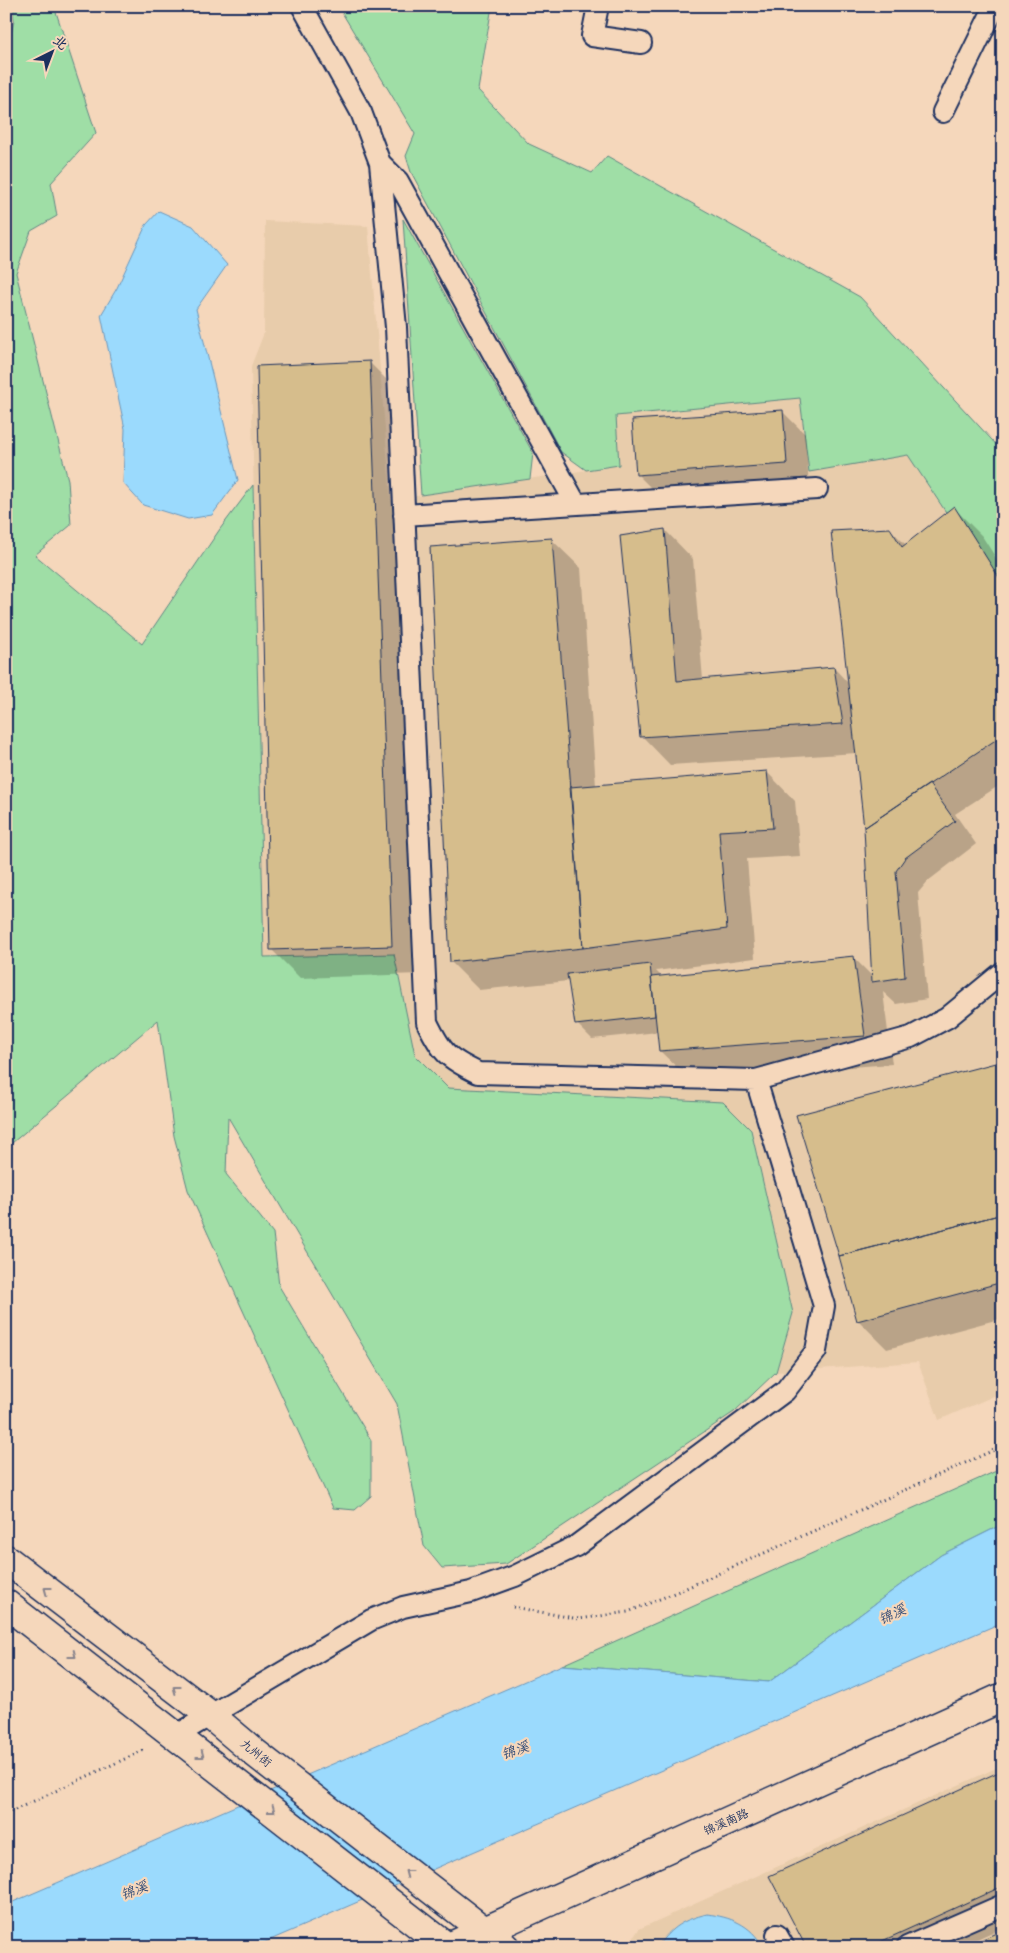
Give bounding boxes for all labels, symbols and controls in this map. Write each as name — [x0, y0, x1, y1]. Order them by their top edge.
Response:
north arrow — [28, 28, 78, 78]
text: 北 — [49, 31, 72, 54]
one-way arrow — [44, 1588, 53, 1596]
water label: 锦溪 — [875, 1599, 909, 1628]
one-way arrow — [67, 1650, 76, 1658]
one-way arrow — [172, 1686, 182, 1695]
street label: 九州街 — [237, 1735, 275, 1771]
water label: 锦溪 — [499, 1736, 532, 1763]
one-way arrow — [195, 1749, 204, 1757]
one-way arrow — [266, 1804, 275, 1812]
street label: 锦溪南路 — [701, 1805, 751, 1839]
one-way arrow — [405, 1870, 414, 1878]
water label: 锦溪 — [118, 1876, 151, 1904]

